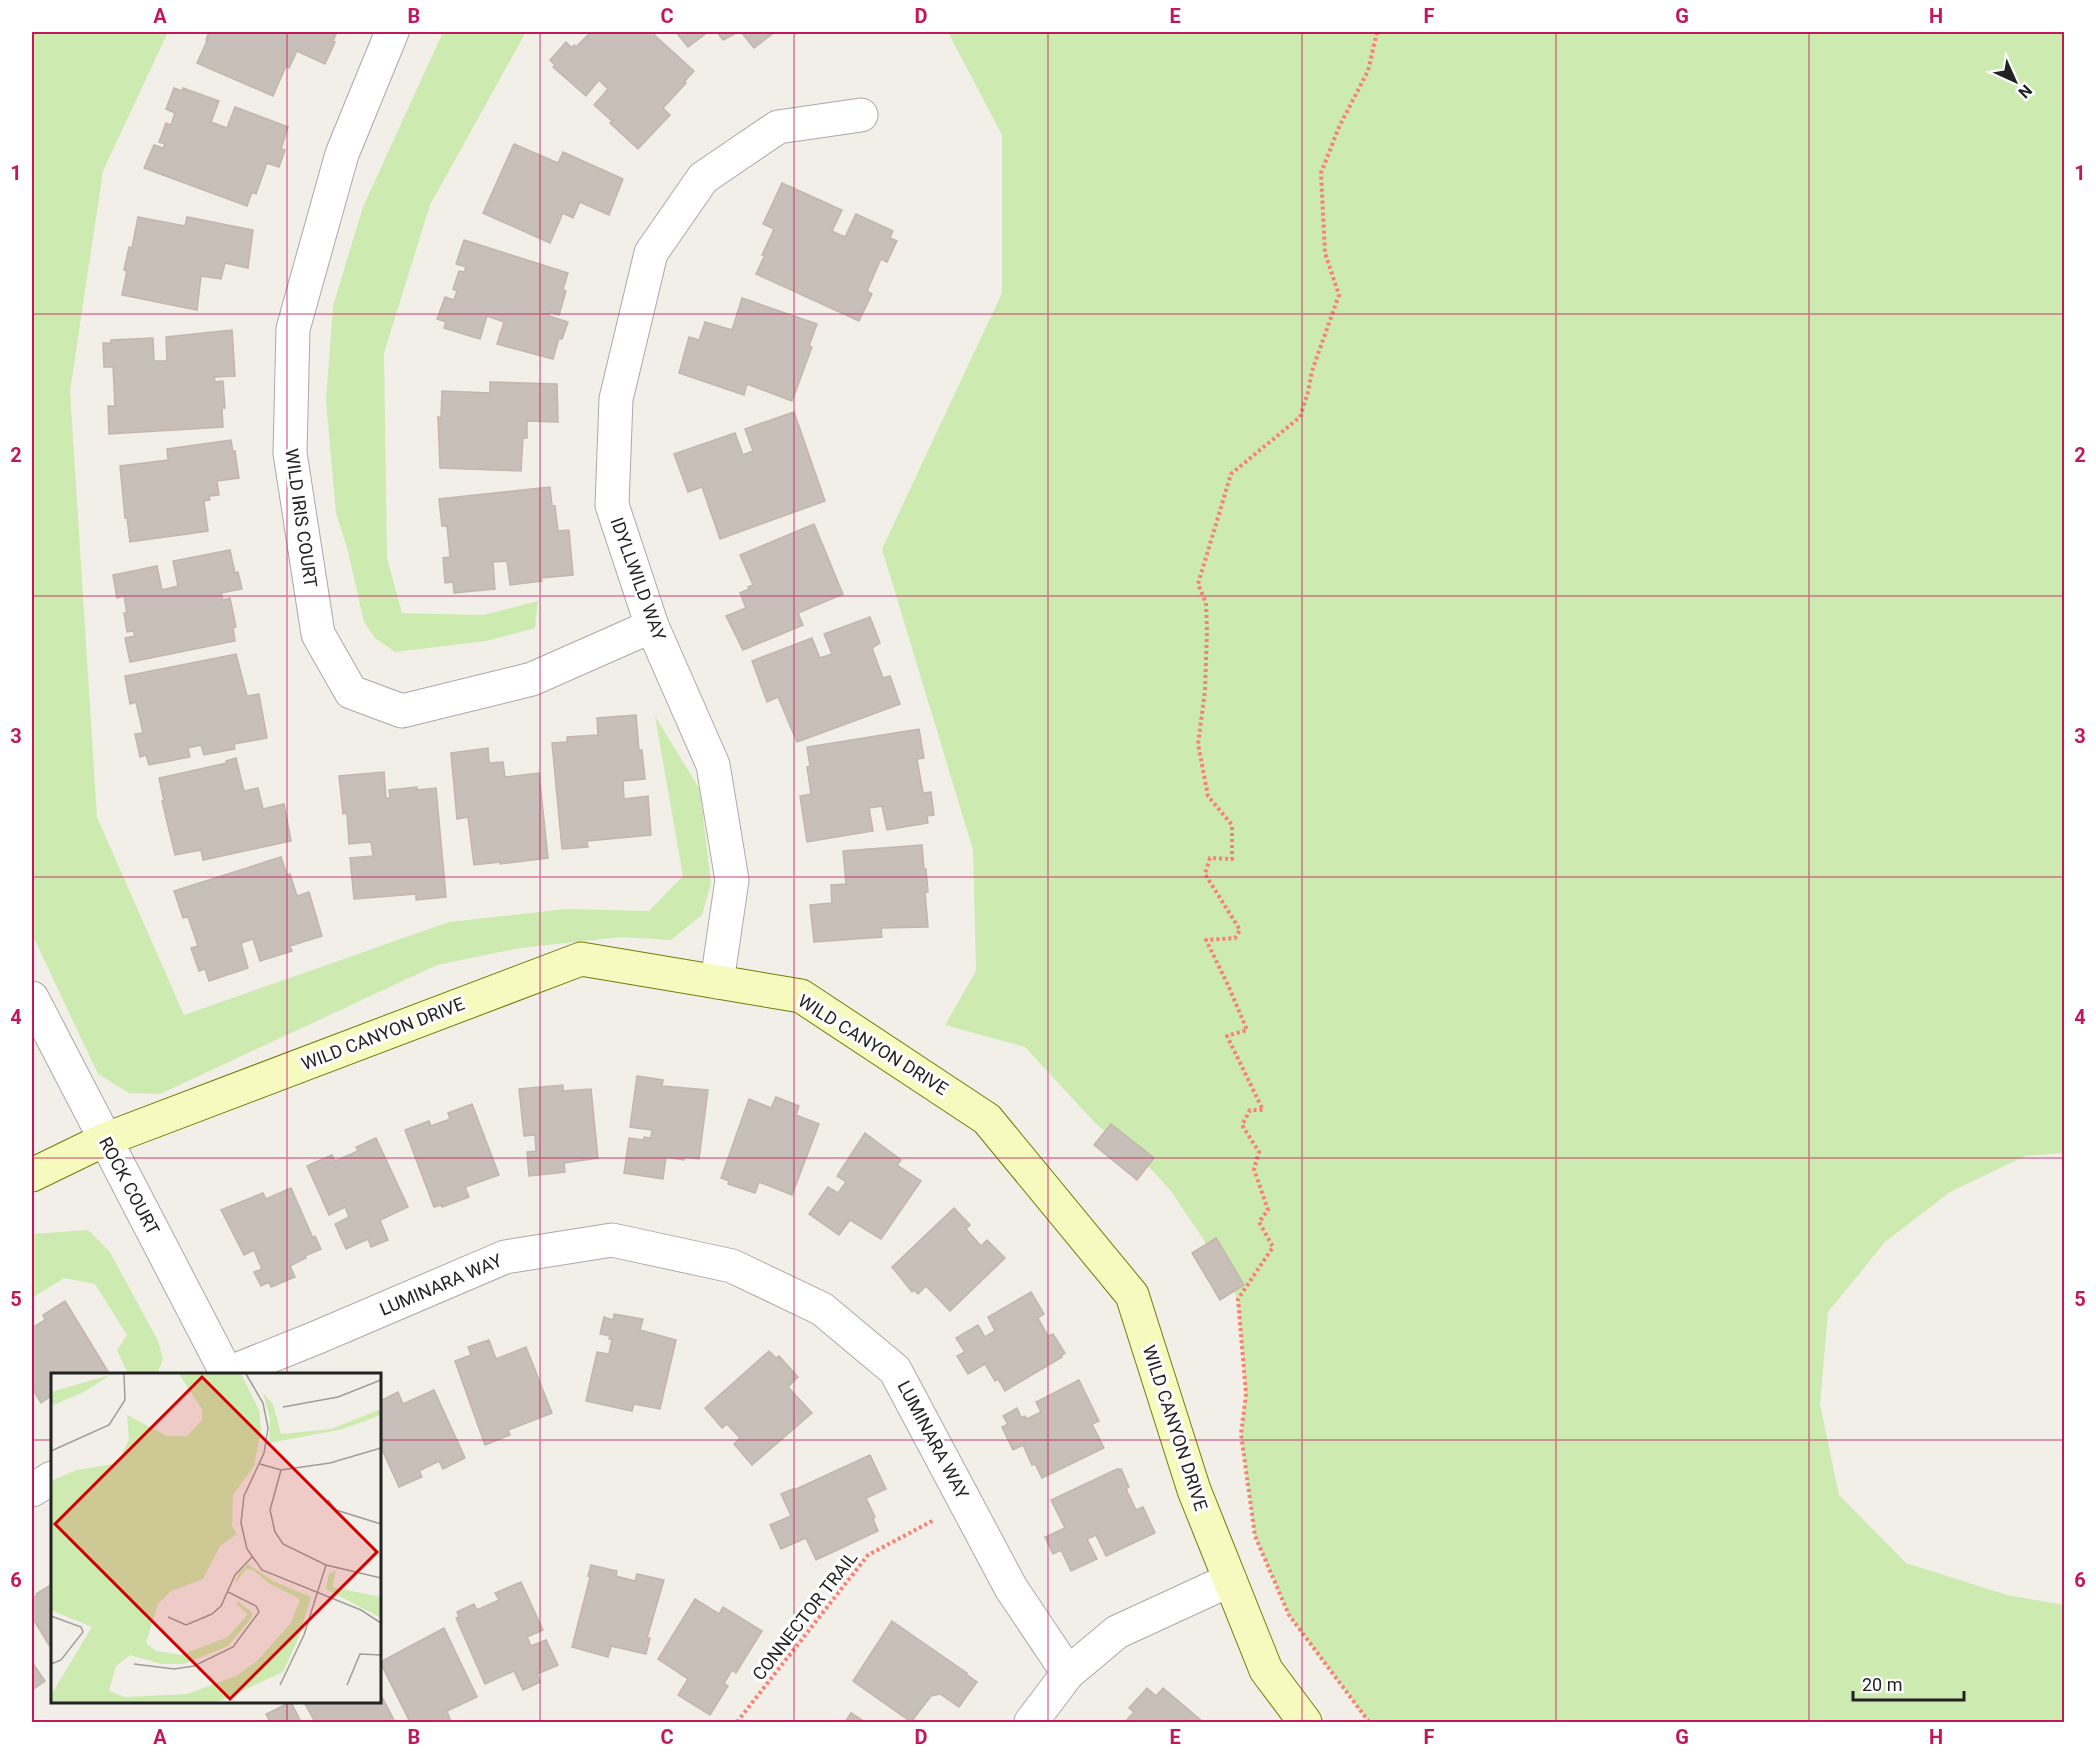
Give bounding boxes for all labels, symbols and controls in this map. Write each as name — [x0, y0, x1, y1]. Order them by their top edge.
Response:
text: A — [153, 4, 167, 28]
text: B — [408, 4, 420, 28]
text: C — [660, 4, 674, 28]
text: D — [915, 4, 928, 28]
text: E — [1169, 4, 1181, 28]
text: F — [1424, 4, 1435, 28]
text: G — [1675, 4, 1689, 28]
text: H — [1929, 4, 1943, 28]
north arrow — [1985, 51, 2045, 111]
text: N — [2015, 81, 2036, 102]
text: 1 — [10, 161, 22, 185]
text: 1 — [2074, 161, 2086, 185]
text: 2 — [10, 443, 22, 467]
text: 2 — [2074, 443, 2086, 467]
street label: WILD IRIS COURT — [281, 447, 322, 589]
street label: IDYLLWILD WAY — [606, 514, 671, 643]
text: 3 — [10, 724, 22, 748]
text: 3 — [2074, 724, 2086, 748]
street label: WILD CANYON DRIVE — [794, 990, 952, 1099]
street label: WILD CANYON DRIVE — [298, 993, 467, 1074]
text: 4 — [10, 1005, 22, 1029]
text: 4 — [2074, 1005, 2086, 1029]
street label: ROCK COURT — [95, 1133, 164, 1239]
street label: LUMINARA WAY — [376, 1249, 505, 1320]
text: 5 — [10, 1287, 22, 1311]
text: 5 — [2074, 1287, 2086, 1311]
street label: WILD CANYON DRIVE — [1139, 1343, 1212, 1513]
inset map — [51, 1373, 381, 1703]
street label: LUMINARA WAY — [893, 1377, 974, 1503]
street label: CONNECTOR TRAIL — [748, 1547, 862, 1684]
text: 6 — [10, 1568, 22, 1592]
text: 6 — [2074, 1568, 2086, 1592]
scale bar — [1853, 1664, 1964, 1702]
text: 20 m — [1862, 1674, 1902, 1695]
text: A — [153, 1725, 167, 1749]
text: B — [408, 1725, 420, 1749]
text: C — [660, 1725, 674, 1749]
text: D — [915, 1725, 928, 1749]
text: E — [1169, 1725, 1181, 1749]
text: F — [1424, 1725, 1435, 1749]
text: G — [1675, 1725, 1689, 1749]
text: H — [1929, 1725, 1943, 1749]

